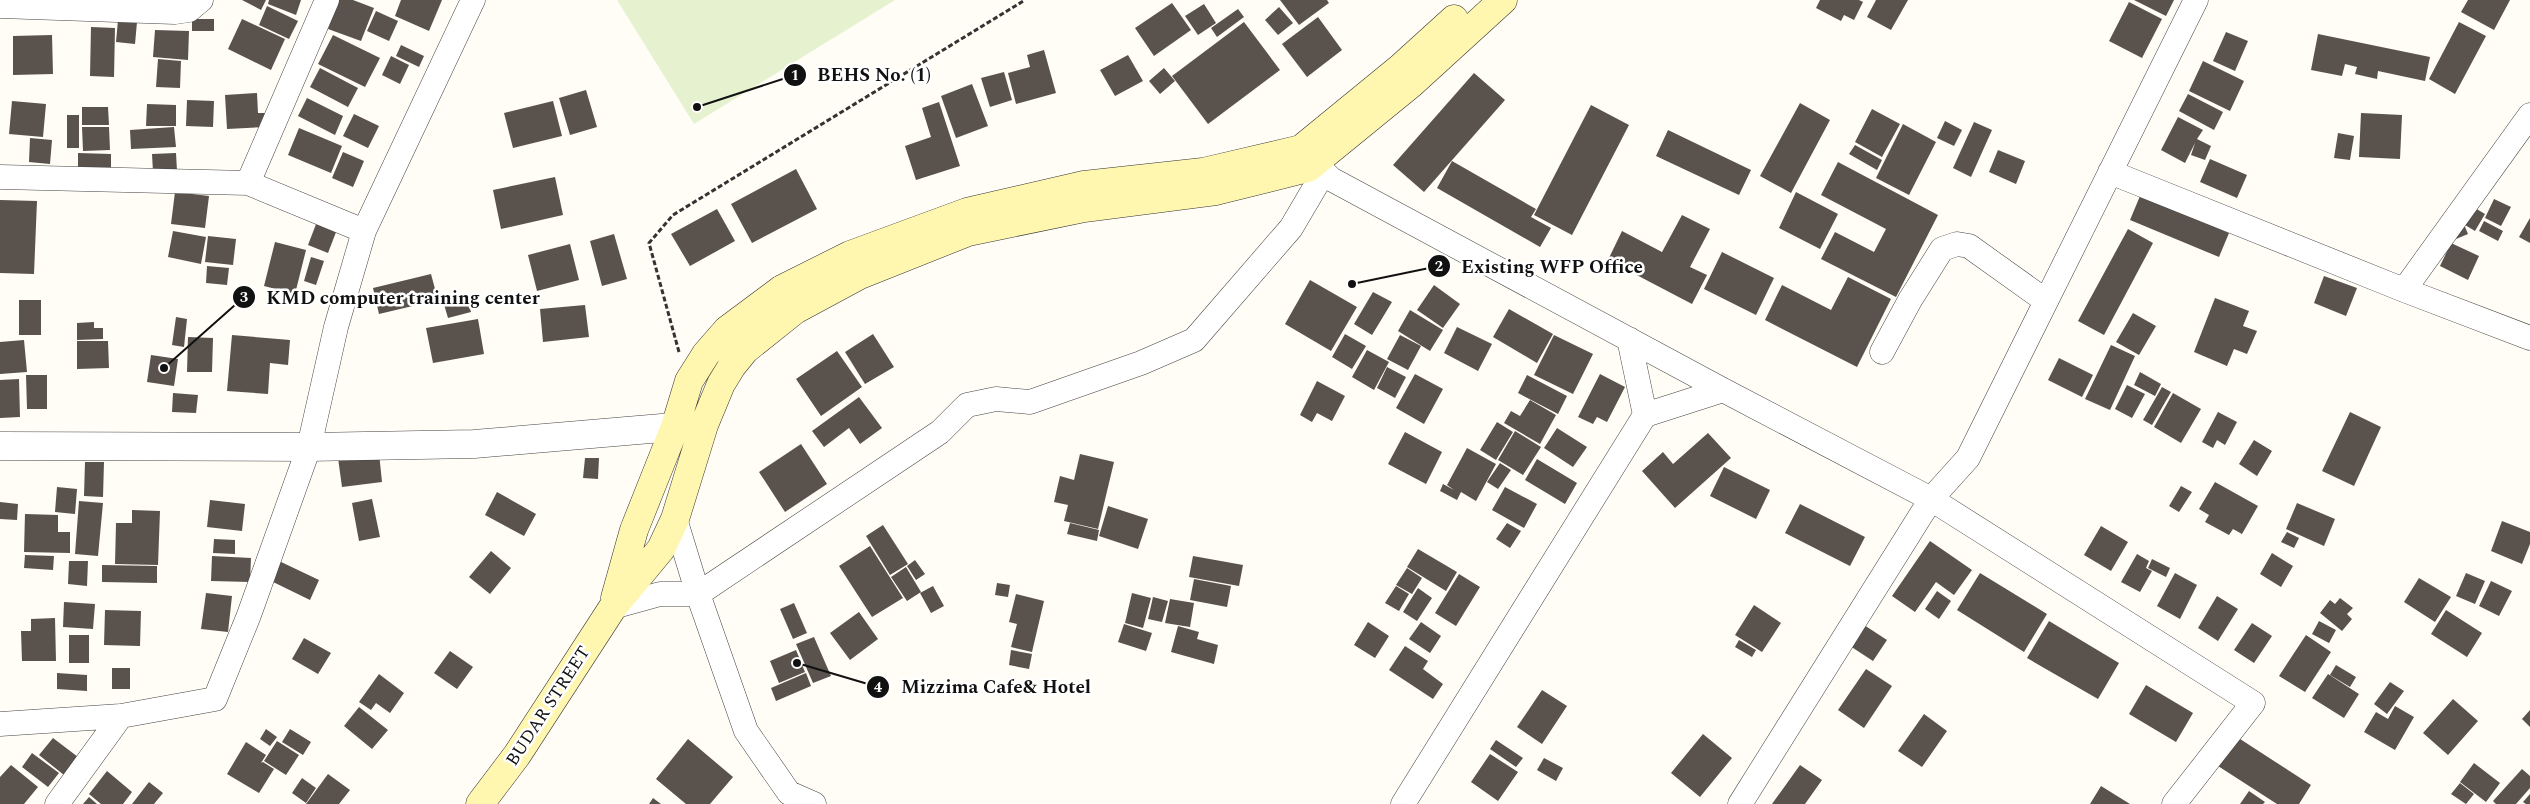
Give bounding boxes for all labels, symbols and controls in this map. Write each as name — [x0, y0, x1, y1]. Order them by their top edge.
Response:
callout: BEHS No. (1) — [782, 58, 941, 92]
text: BEHS No. (1) — [817, 61, 931, 90]
text: 1 — [791, 64, 799, 87]
callout: Existing WFP Office — [1426, 249, 1653, 283]
text: Existing WFP Office — [1461, 253, 1643, 282]
text: 2 — [1435, 255, 1443, 278]
callout: KMD computer training center — [231, 280, 550, 314]
text: KMD computer training center — [266, 284, 541, 313]
text: 3 — [240, 286, 248, 309]
street label: BUDAR STREET — [499, 641, 597, 771]
callout: Mizzima Cafe& Hotel — [866, 670, 1101, 704]
text: Mizzima Cafe& Hotel — [901, 673, 1091, 702]
text: 4 — [874, 676, 883, 699]

